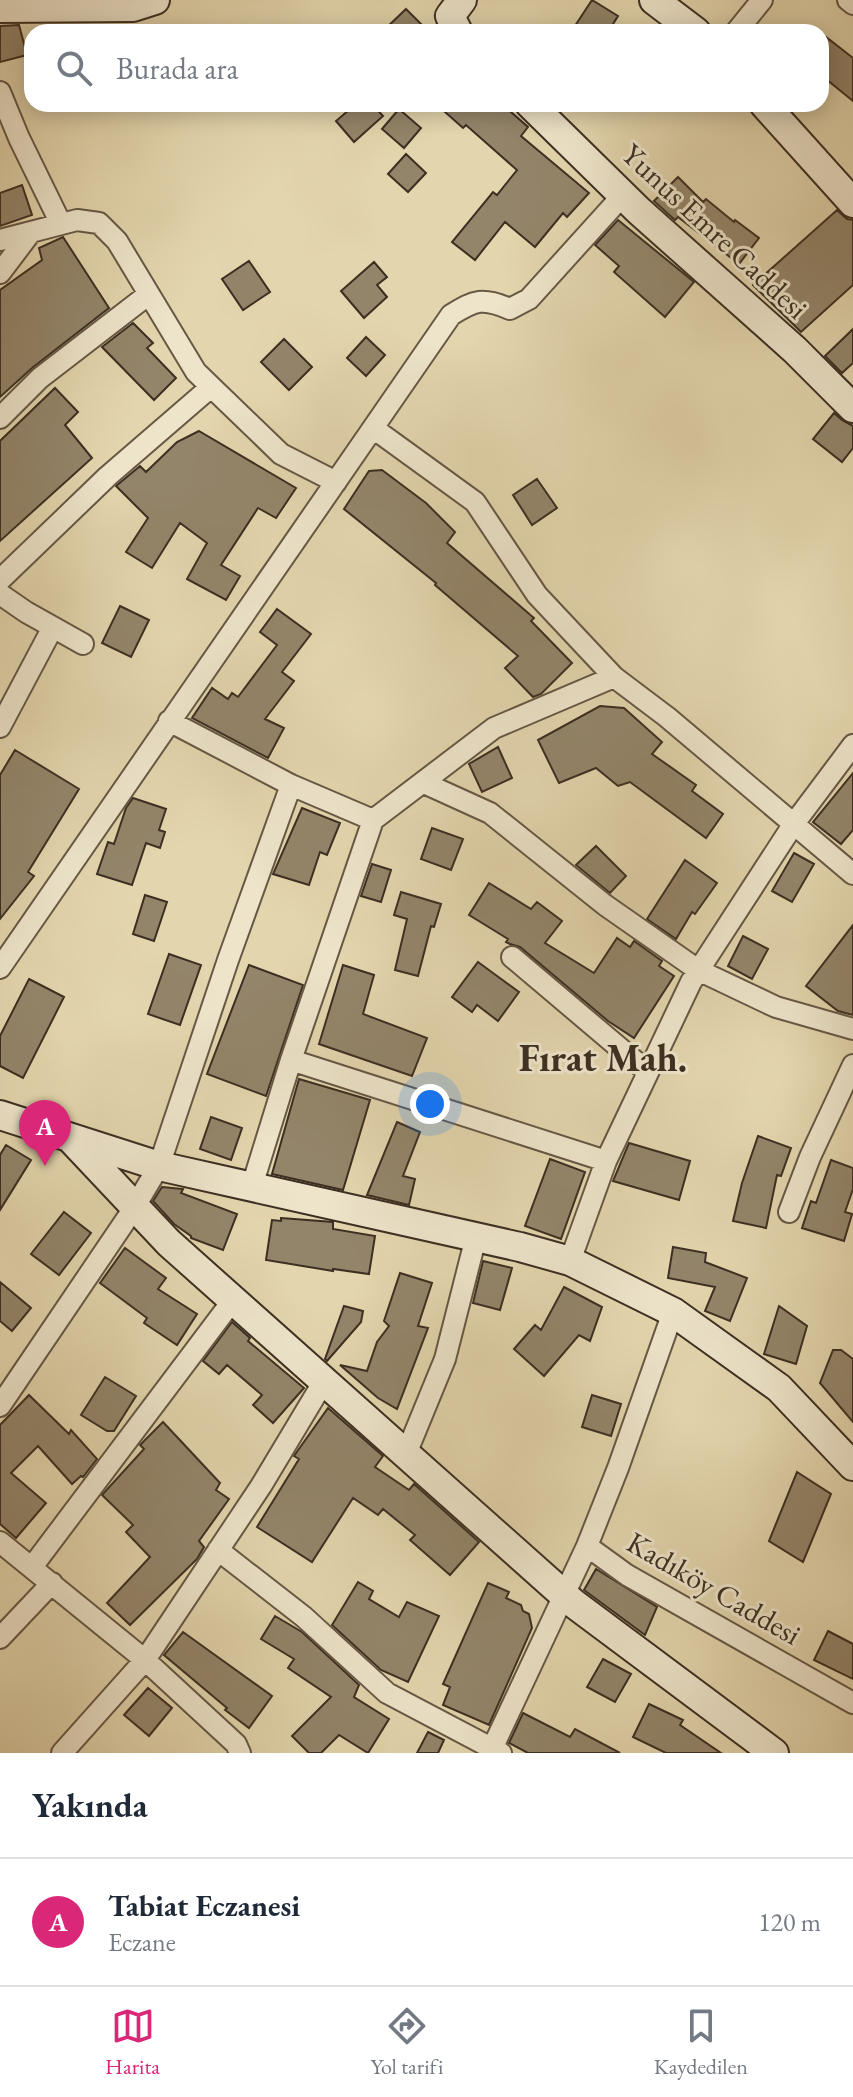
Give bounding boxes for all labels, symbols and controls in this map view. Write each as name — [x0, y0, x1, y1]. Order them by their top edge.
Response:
search box — [24, 24, 829, 112]
icon: search — [52, 46, 96, 90]
text: Burada ara — [116, 49, 239, 88]
street label: Yunus Emre Caddesi — [614, 135, 816, 327]
district label: Fırat Mah. — [519, 1033, 687, 1082]
your location — [410, 1084, 450, 1124]
pin: A — [19, 1100, 71, 1166]
street label: Kadıköy Caddesi — [620, 1522, 808, 1654]
text: Yakında — [32, 1783, 148, 1827]
text: Tabiat Eczanesi — [108, 1886, 300, 1925]
text: A — [49, 1905, 67, 1939]
text: 120 m — [758, 1905, 821, 1939]
text: Eczane — [108, 1925, 176, 1959]
tab: Harita — [105, 2004, 160, 2081]
tab: Yol tarifi — [370, 2004, 443, 2081]
tab: Kaydedilen — [654, 2004, 748, 2081]

